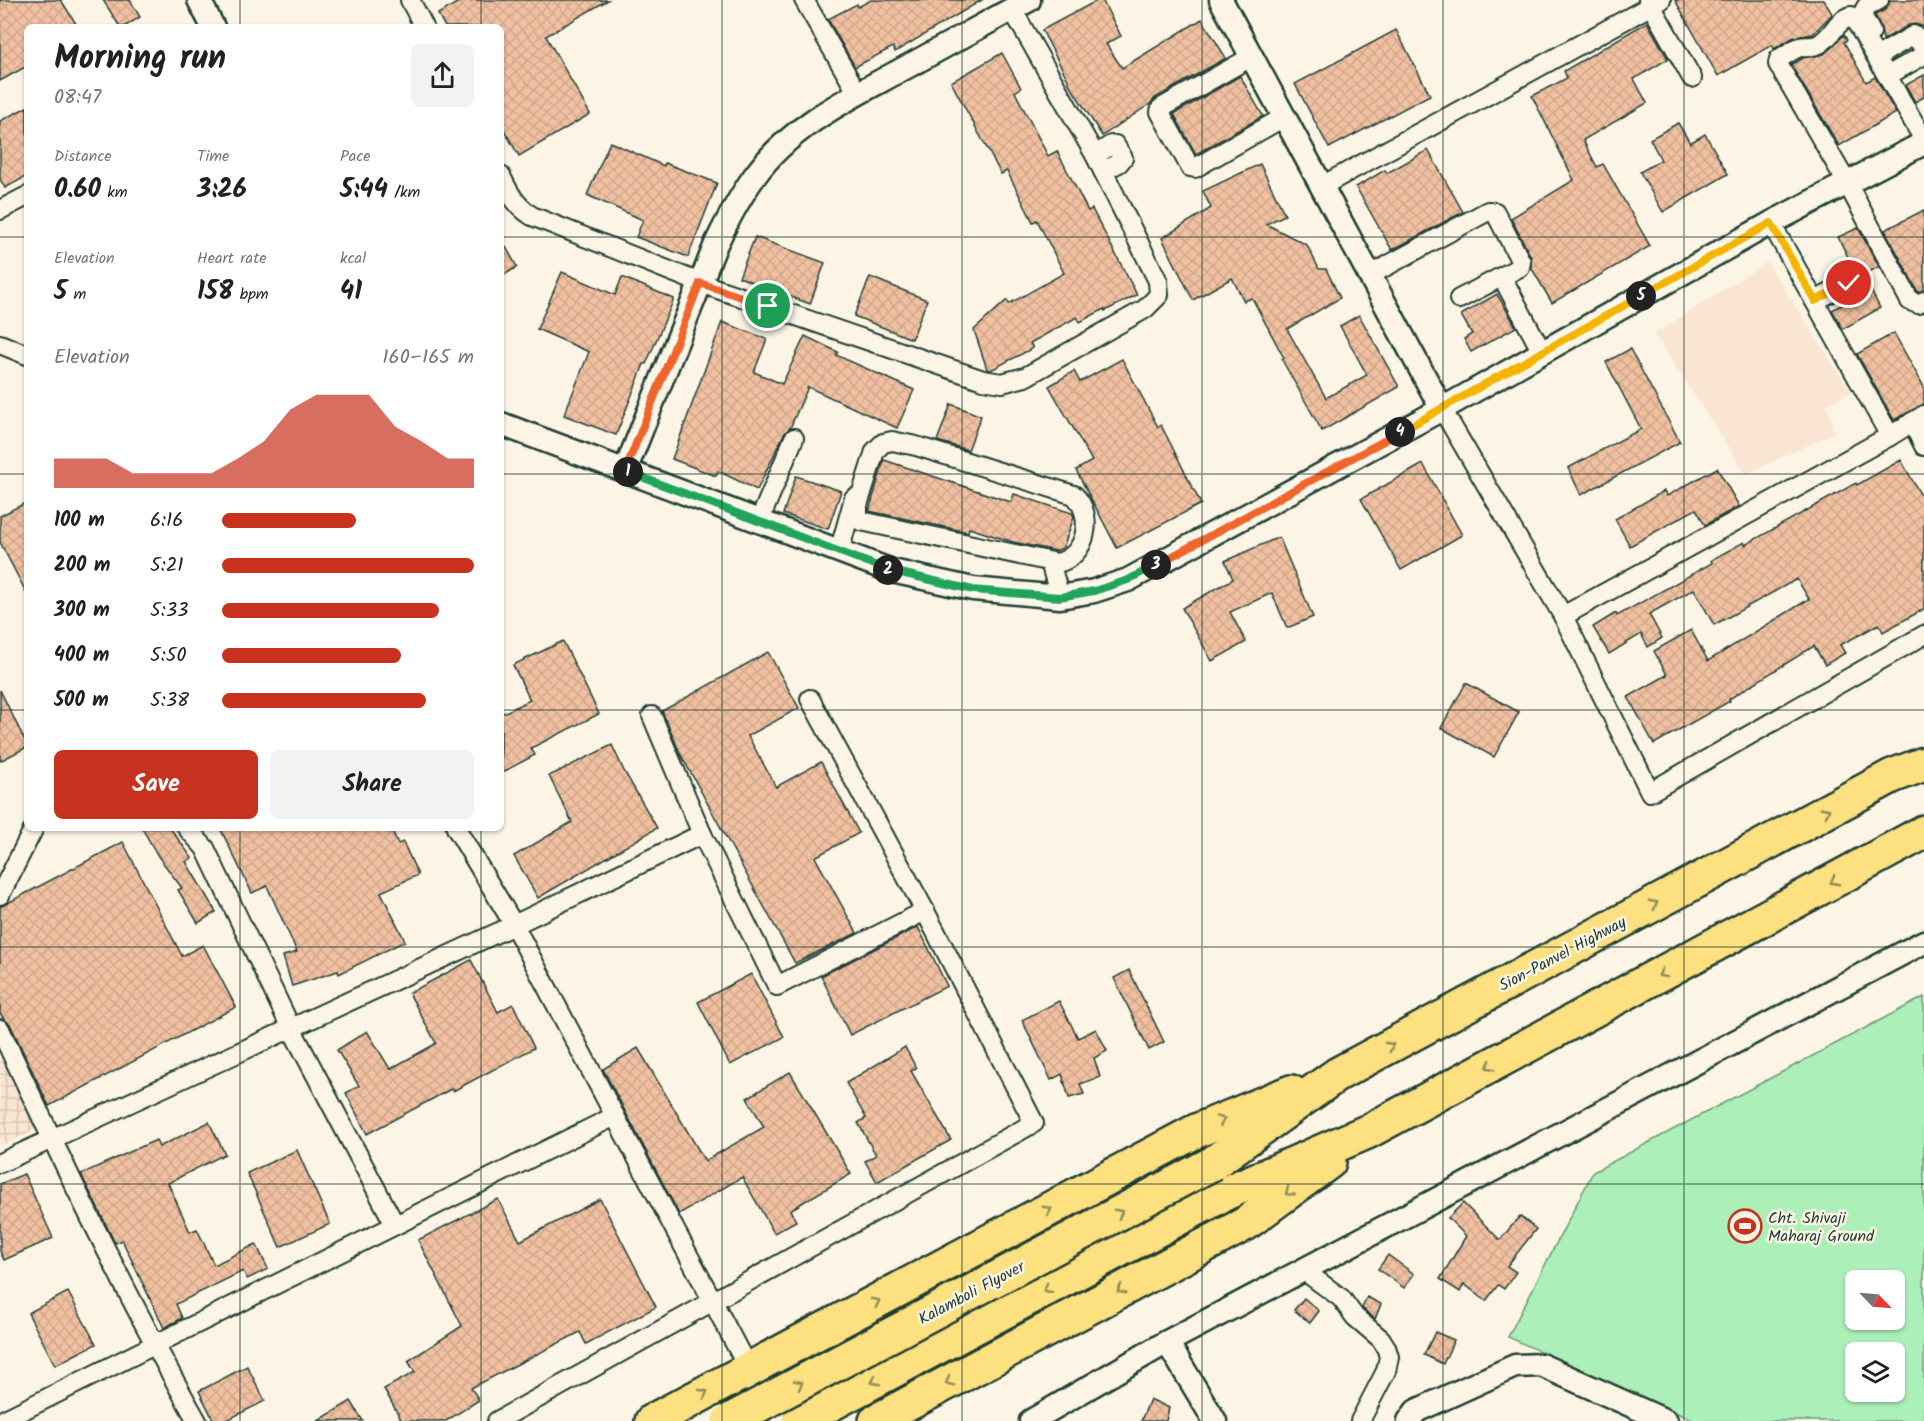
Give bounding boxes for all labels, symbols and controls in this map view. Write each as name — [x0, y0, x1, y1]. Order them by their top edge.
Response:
text: Morning run — [54, 33, 226, 86]
button: share — [411, 44, 474, 107]
text: 08:47 — [54, 82, 101, 114]
text: Distance — [54, 144, 112, 169]
text: Time — [197, 144, 229, 169]
text: Pace — [340, 144, 371, 169]
text: 0.60 — [54, 169, 101, 211]
text: 3:26 — [197, 169, 247, 211]
text: 5:44 — [340, 169, 388, 211]
text: km — [101, 180, 128, 205]
text: /km — [388, 180, 420, 205]
text: Elevation — [54, 246, 115, 271]
text: Heart rate — [197, 246, 267, 271]
text: kcal — [340, 246, 366, 271]
pin — [1823, 257, 1874, 308]
icon: check — [1832, 266, 1865, 299]
text: 5 — [54, 271, 67, 313]
text: 158 — [197, 271, 233, 313]
text: 41 — [340, 271, 362, 313]
pin — [742, 280, 793, 331]
pin: 5 — [1626, 281, 1656, 311]
text: m — [67, 282, 86, 307]
text: bpm — [233, 282, 269, 307]
text: 5 — [1637, 283, 1645, 308]
icon: arrive — [751, 289, 784, 322]
text: Elevation — [54, 342, 130, 374]
text: 160–165 m — [382, 342, 474, 374]
pin: 4 — [1385, 417, 1415, 447]
text: 4 — [1396, 419, 1404, 444]
pin: 1 — [613, 457, 643, 487]
text: 1 — [626, 459, 630, 484]
text: 100 m — [54, 505, 105, 537]
text: 6:16 — [150, 505, 183, 537]
text: 200 m — [54, 550, 110, 582]
text: 5:21 — [150, 550, 184, 582]
pin: 3 — [1141, 550, 1171, 580]
text: 3 — [1152, 552, 1160, 577]
pin: 2 — [873, 555, 903, 585]
text: 2 — [883, 557, 893, 582]
text: 300 m — [54, 595, 110, 627]
text: 5:33 — [150, 595, 189, 627]
text: 400 m — [54, 640, 110, 672]
text: 5:50 — [150, 640, 186, 672]
text: 500 m — [54, 685, 109, 717]
text: 5:38 — [150, 685, 189, 717]
button: Save — [54, 750, 258, 819]
button: Share — [270, 750, 474, 819]
one-way arrow — [1819, 807, 1830, 818]
one-way arrow — [1829, 874, 1840, 885]
one-way arrow — [1648, 900, 1658, 911]
street label: Sion-Panvel Highway — [1495, 910, 1631, 998]
one-way arrow — [1658, 967, 1668, 978]
one-way arrow — [1384, 1042, 1394, 1053]
one-way arrow — [1486, 1059, 1496, 1070]
one-way arrow — [1215, 1116, 1226, 1128]
one-way arrow — [1285, 1185, 1296, 1196]
one-way arrow — [1042, 1206, 1052, 1217]
place label: Cht. Shivaji Maharaj Ground — [1768, 1206, 1875, 1249]
sports icon: Cht. Shivaji Maharaj Ground — [1727, 1208, 1763, 1244]
one-way arrow — [1113, 1209, 1123, 1220]
street label: Kalamboli Flyover — [914, 1254, 1031, 1332]
north arrow — [1845, 1270, 1905, 1330]
map controls — [1845, 1270, 1905, 1402]
one-way arrow — [1043, 1282, 1053, 1293]
one-way arrow — [1117, 1283, 1127, 1294]
one-way arrow — [870, 1298, 880, 1309]
button: layers — [1845, 1342, 1905, 1402]
one-way arrow — [870, 1374, 881, 1385]
one-way arrow — [945, 1375, 955, 1386]
one-way arrow — [792, 1380, 803, 1391]
one-way arrow — [698, 1389, 709, 1401]

